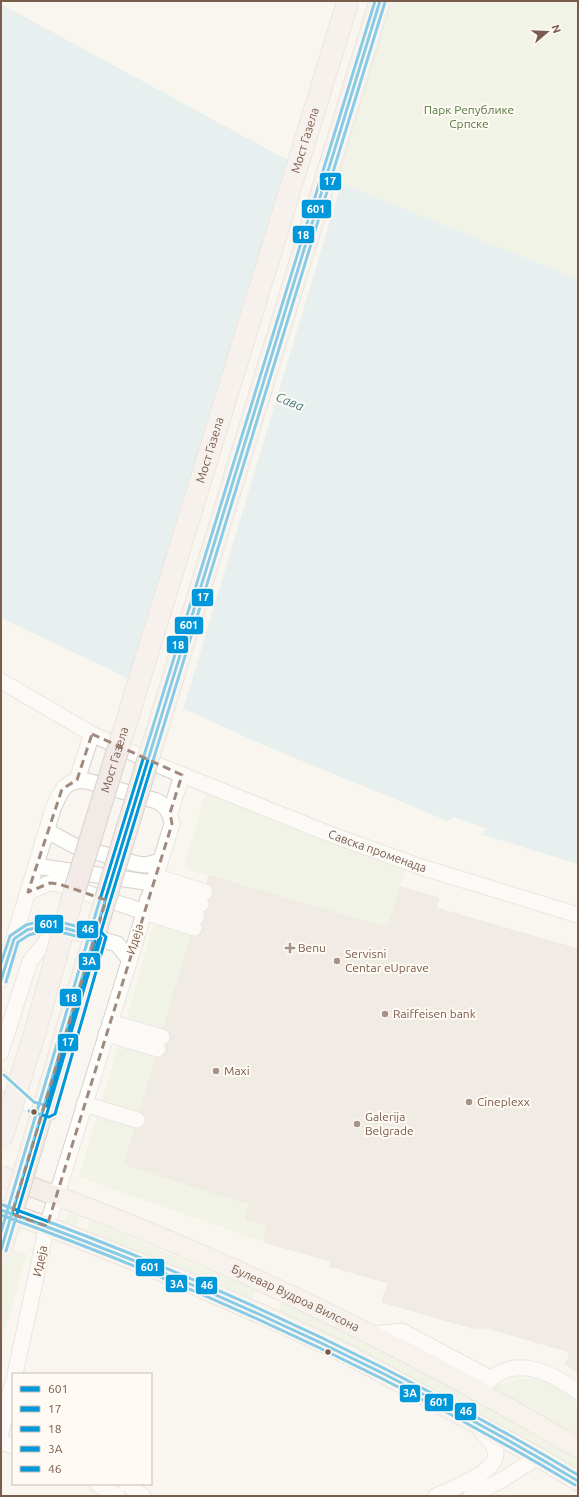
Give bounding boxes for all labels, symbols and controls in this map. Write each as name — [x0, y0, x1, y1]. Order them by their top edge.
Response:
north arrow — [527, 12, 567, 52]
text: N — [549, 23, 563, 35]
park label: Парк Републике Српске — [424, 103, 514, 130]
street label: Мост Газела — [289, 106, 321, 175]
line badge: 17 — [319, 172, 342, 191]
text: 17 — [324, 175, 336, 187]
line badge: 601 — [301, 199, 332, 219]
text: 601 — [307, 203, 325, 215]
line badge: 18 — [292, 225, 315, 244]
text: 18 — [297, 229, 309, 241]
water label: Сава — [274, 389, 306, 413]
street label: Мост Газела — [193, 415, 226, 484]
line badge: 17 — [191, 588, 214, 607]
text: 17 — [197, 591, 209, 603]
line badge: 601 — [174, 616, 204, 635]
text: 601 — [180, 619, 198, 631]
line badge: 18 — [166, 635, 189, 654]
text: 18 — [172, 639, 184, 651]
street label: Мост Газела — [98, 725, 131, 794]
street label: Савска променада — [327, 827, 428, 874]
line badge: 601 — [34, 914, 64, 934]
text: 601 — [40, 918, 58, 930]
line badge: 46 — [76, 920, 99, 939]
street label: Идеја — [124, 922, 145, 956]
text: 46 — [82, 923, 94, 935]
place label: Benu — [298, 941, 326, 954]
marker: Benu — [285, 943, 295, 953]
place label: Servisni Centar eUprave — [345, 947, 429, 974]
line badge: 3A — [78, 952, 101, 971]
text: 3A — [82, 955, 96, 967]
marker: Servisni Centar eUprave — [332, 956, 342, 966]
line badge: 18 — [59, 988, 82, 1007]
text: 18 — [65, 992, 77, 1004]
place label: Raiffeisen bank — [393, 1007, 476, 1020]
marker: Raiffeisen bank — [380, 1009, 390, 1019]
line badge: 17 — [57, 1033, 79, 1052]
text: 17 — [62, 1036, 74, 1048]
place label: Maxi — [224, 1064, 250, 1077]
marker: Maxi — [211, 1066, 221, 1076]
place label: Cineplexx — [477, 1095, 530, 1108]
marker: Cineplexx — [464, 1097, 474, 1107]
unlabelled marker — [29, 1107, 39, 1117]
place label: Galerija Belgrade — [365, 1110, 414, 1137]
marker: Galerija Belgrade — [352, 1119, 362, 1129]
street label: Идеја — [30, 1244, 49, 1278]
line badge: 601 — [135, 1258, 165, 1277]
text: 601 — [141, 1261, 159, 1273]
street label: Булевар Вудроа Вилсона — [230, 1262, 362, 1334]
line badge: 3A — [165, 1274, 188, 1293]
line badge: 46 — [195, 1276, 218, 1295]
text: 3A — [170, 1278, 184, 1290]
text: 46 — [201, 1279, 213, 1291]
unlabelled marker — [323, 1347, 333, 1357]
legend — [12, 1373, 152, 1485]
text: 601 — [48, 1382, 68, 1395]
line badge: 3A — [399, 1384, 421, 1403]
text: 3A — [403, 1387, 417, 1399]
line badge: 601 — [424, 1393, 454, 1412]
text: 601 — [430, 1396, 448, 1408]
text: 17 — [48, 1402, 62, 1415]
line badge: 46 — [454, 1402, 477, 1421]
text: 46 — [460, 1405, 472, 1417]
text: 18 — [48, 1422, 62, 1435]
text: 3A — [48, 1442, 63, 1455]
text: 46 — [48, 1462, 62, 1475]

